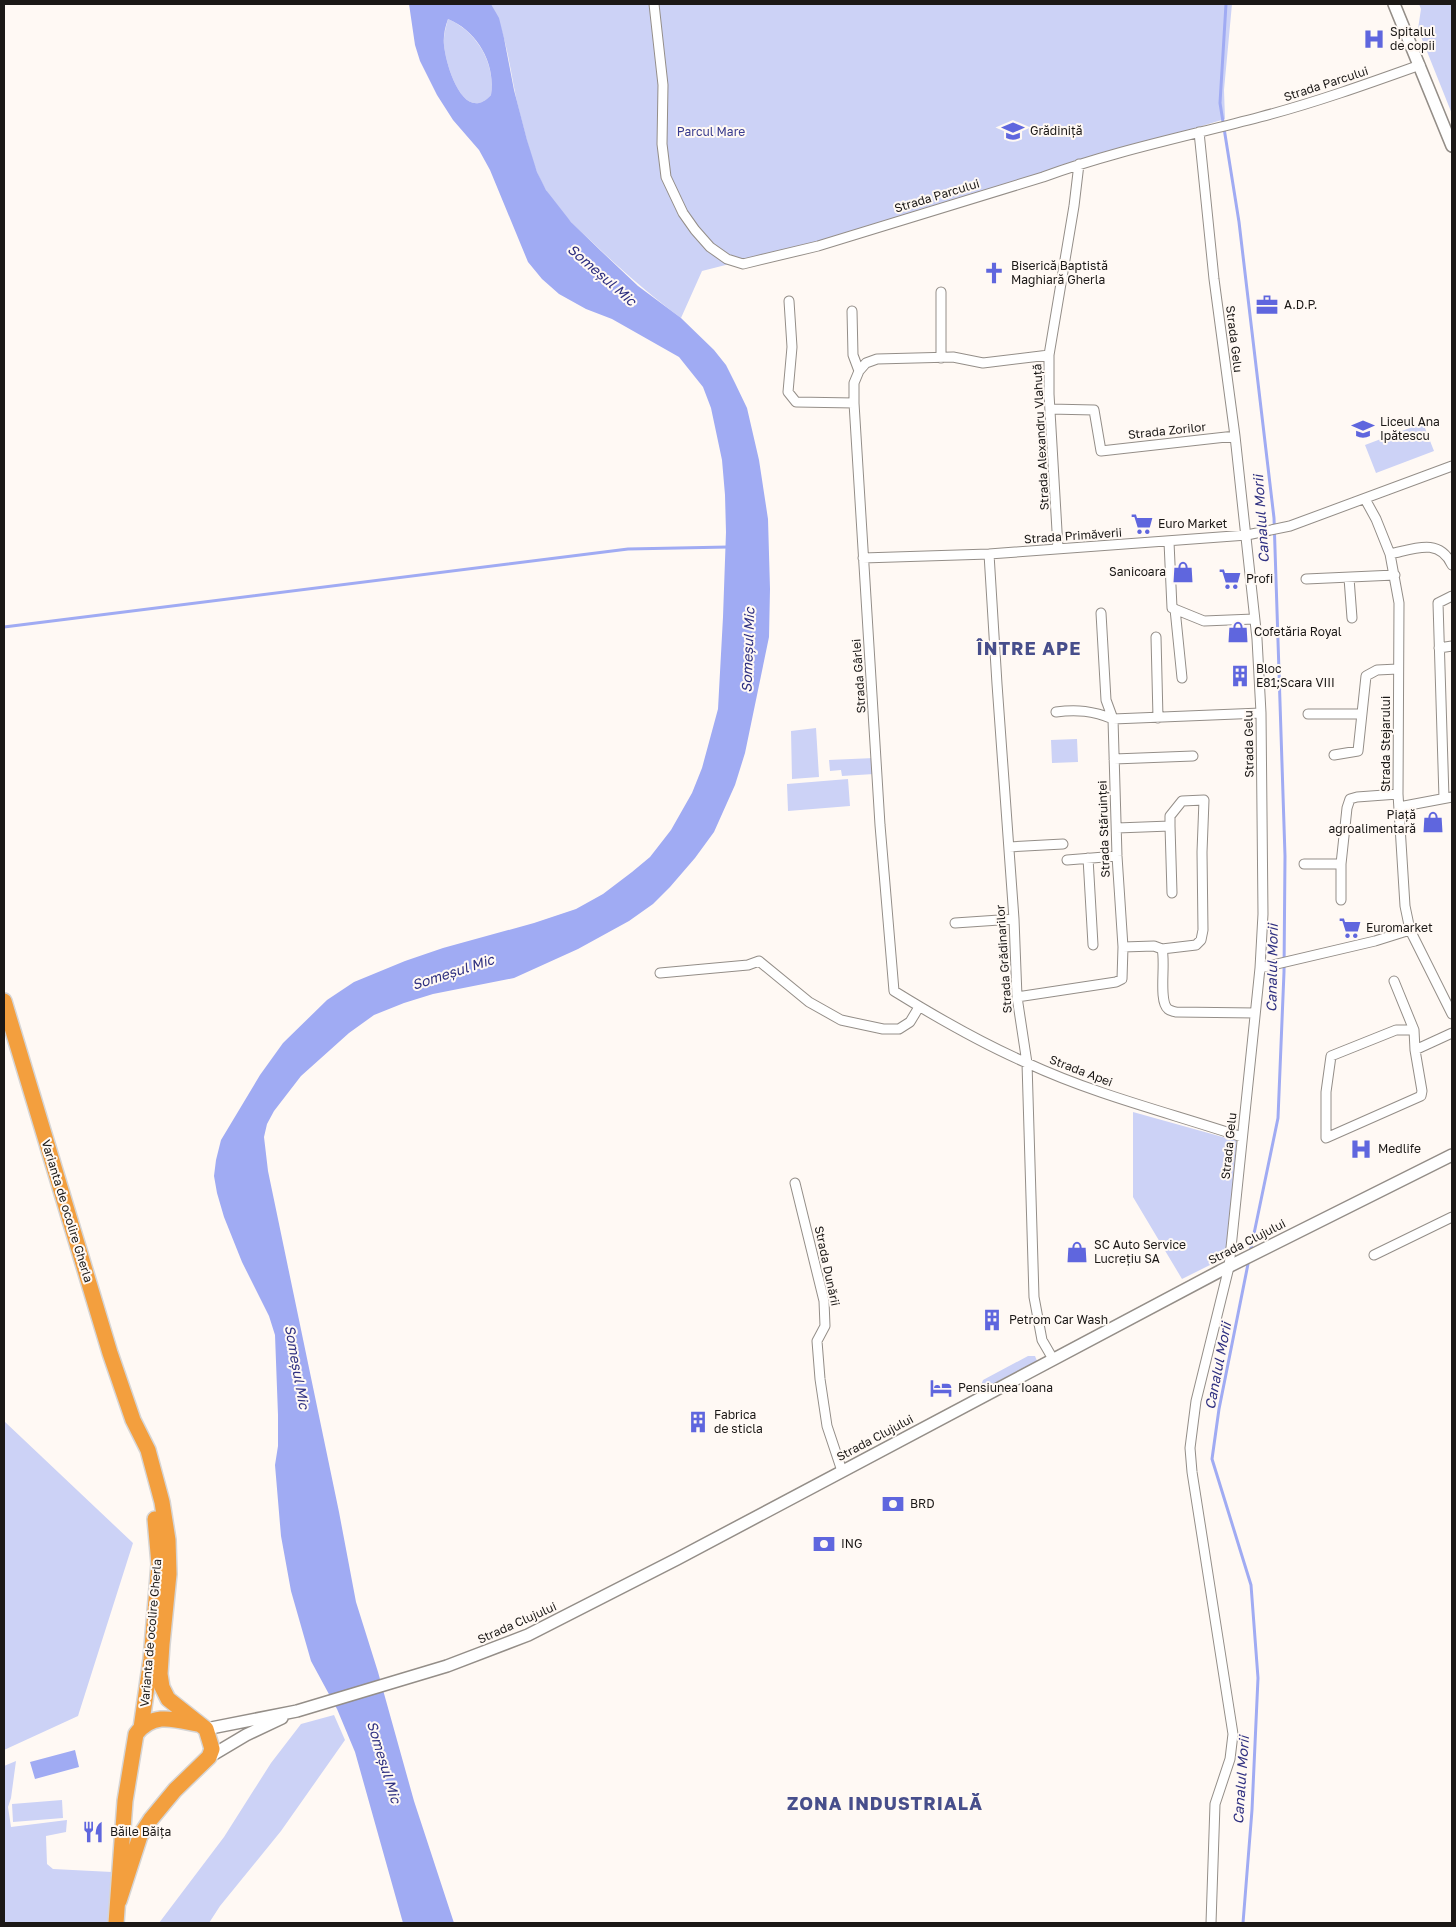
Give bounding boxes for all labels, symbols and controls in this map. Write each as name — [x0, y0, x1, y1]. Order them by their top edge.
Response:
place label: Spitalul de copii — [1390, 24, 1435, 53]
hospital icon: Spitalul de copii — [1361, 26, 1387, 52]
street label: Strada Parcului — [1282, 63, 1370, 104]
school or university icon: Grădiniță — [1000, 118, 1026, 144]
place label: Grădiniță — [1030, 123, 1083, 138]
park label: Parcul Mare — [677, 124, 745, 139]
street label: Strada Parcului — [893, 175, 981, 216]
water label: Someșul Mic — [564, 240, 641, 311]
place label: Biserică Baptistă Maghiară Gherla — [1011, 258, 1108, 287]
church icon: Biserică Baptistă Maghiară Gherla — [981, 260, 1007, 286]
office icon: A.D.P. — [1254, 292, 1280, 318]
place label: A.D.P. — [1284, 297, 1317, 312]
street label: Strada Gelu — [1223, 305, 1246, 373]
street label: Strada Alexandru Vlahuță — [1029, 363, 1052, 511]
place label: Liceul Ana Ipătescu — [1380, 414, 1440, 443]
school or university icon: Liceul Ana Ipătescu — [1350, 416, 1376, 442]
street label: Strada Zorilor — [1127, 419, 1207, 442]
water label: Canalul Morii — [1249, 472, 1272, 564]
supermarket icon: Euro Market — [1129, 511, 1155, 537]
place label: Euro Market — [1158, 516, 1228, 531]
street label: Strada Primăverii — [1023, 525, 1122, 546]
shop icon: Sanicoara — [1170, 559, 1196, 585]
place label: Sanicoara — [1109, 564, 1166, 579]
supermarket icon: Profi — [1217, 566, 1243, 592]
place label: Profi — [1246, 571, 1273, 586]
water label: Someșul Mic — [738, 606, 759, 693]
shop icon: Cofetăria Royal — [1225, 619, 1251, 645]
place label: Cofetăria Royal — [1254, 624, 1342, 639]
district label: ÎNTRE APE — [976, 637, 1081, 659]
street label: Strada Gârlei — [848, 638, 869, 714]
place label: Bloc E81;Scara VIII — [1256, 661, 1335, 690]
building icon: Bloc E81;Scara VIII — [1227, 663, 1253, 689]
street label: Strada Stejarului — [1378, 696, 1393, 792]
street label: Strada Gelu — [1240, 710, 1257, 778]
street label: Strada Stăruinței — [1094, 780, 1113, 878]
place label: Piață agroalimentară — [1328, 807, 1416, 836]
shop icon: Piață agroalimentară — [1420, 809, 1446, 835]
street label: Strada Grădinarilor — [992, 904, 1015, 1014]
supermarket icon: Euromarket — [1337, 915, 1363, 941]
place label: Euromarket — [1366, 920, 1433, 935]
water label: Canalul Morii — [1262, 921, 1281, 1012]
water label: Someșul Mic — [410, 950, 498, 994]
street label: Strada Apei — [1048, 1052, 1115, 1089]
street label: Strada Gelu — [1218, 1112, 1239, 1180]
hospital icon: Medlife — [1348, 1136, 1374, 1162]
street label: Varianta de ocolire Gherla — [39, 1138, 96, 1284]
place label: Medlife — [1378, 1141, 1421, 1156]
street label: Strada Clujului — [1206, 1216, 1288, 1267]
street label: Strada Dunării — [812, 1224, 843, 1307]
place label: SC Auto Service Lucrețiu SA — [1094, 1237, 1186, 1266]
shop icon: SC Auto Service Lucrețiu SA — [1064, 1239, 1090, 1265]
building icon: Petrom Car Wash — [979, 1307, 1005, 1333]
place label: Petrom Car Wash — [1009, 1312, 1108, 1327]
water label: Canalul Morii — [1201, 1319, 1235, 1411]
water label: Someșul Mic — [281, 1323, 313, 1412]
hotel icon: Pensiunea Ioana — [928, 1375, 954, 1401]
place label: Pensiunea Ioana — [958, 1380, 1053, 1395]
place label: Fabrica de sticla — [714, 1407, 763, 1436]
building icon: Fabrica de sticla — [685, 1409, 711, 1435]
street label: Strada Clujului — [834, 1411, 916, 1464]
bank icon: BRD — [880, 1491, 906, 1517]
place label: BRD — [910, 1496, 935, 1511]
bank icon: ING — [811, 1531, 837, 1557]
place label: ING — [841, 1536, 862, 1551]
street label: Varianta de ocolire Gherla — [137, 1558, 164, 1708]
street label: Strada Clujului — [475, 1598, 559, 1647]
water label: Someșul Mic — [363, 1719, 405, 1807]
water label: Canalul Morii — [1229, 1733, 1252, 1825]
district label: ZONA INDUSTRIALĂ — [787, 1792, 983, 1814]
restaurant icon: Băile Băița — [80, 1819, 106, 1845]
place label: Băile Băița — [110, 1824, 171, 1839]

